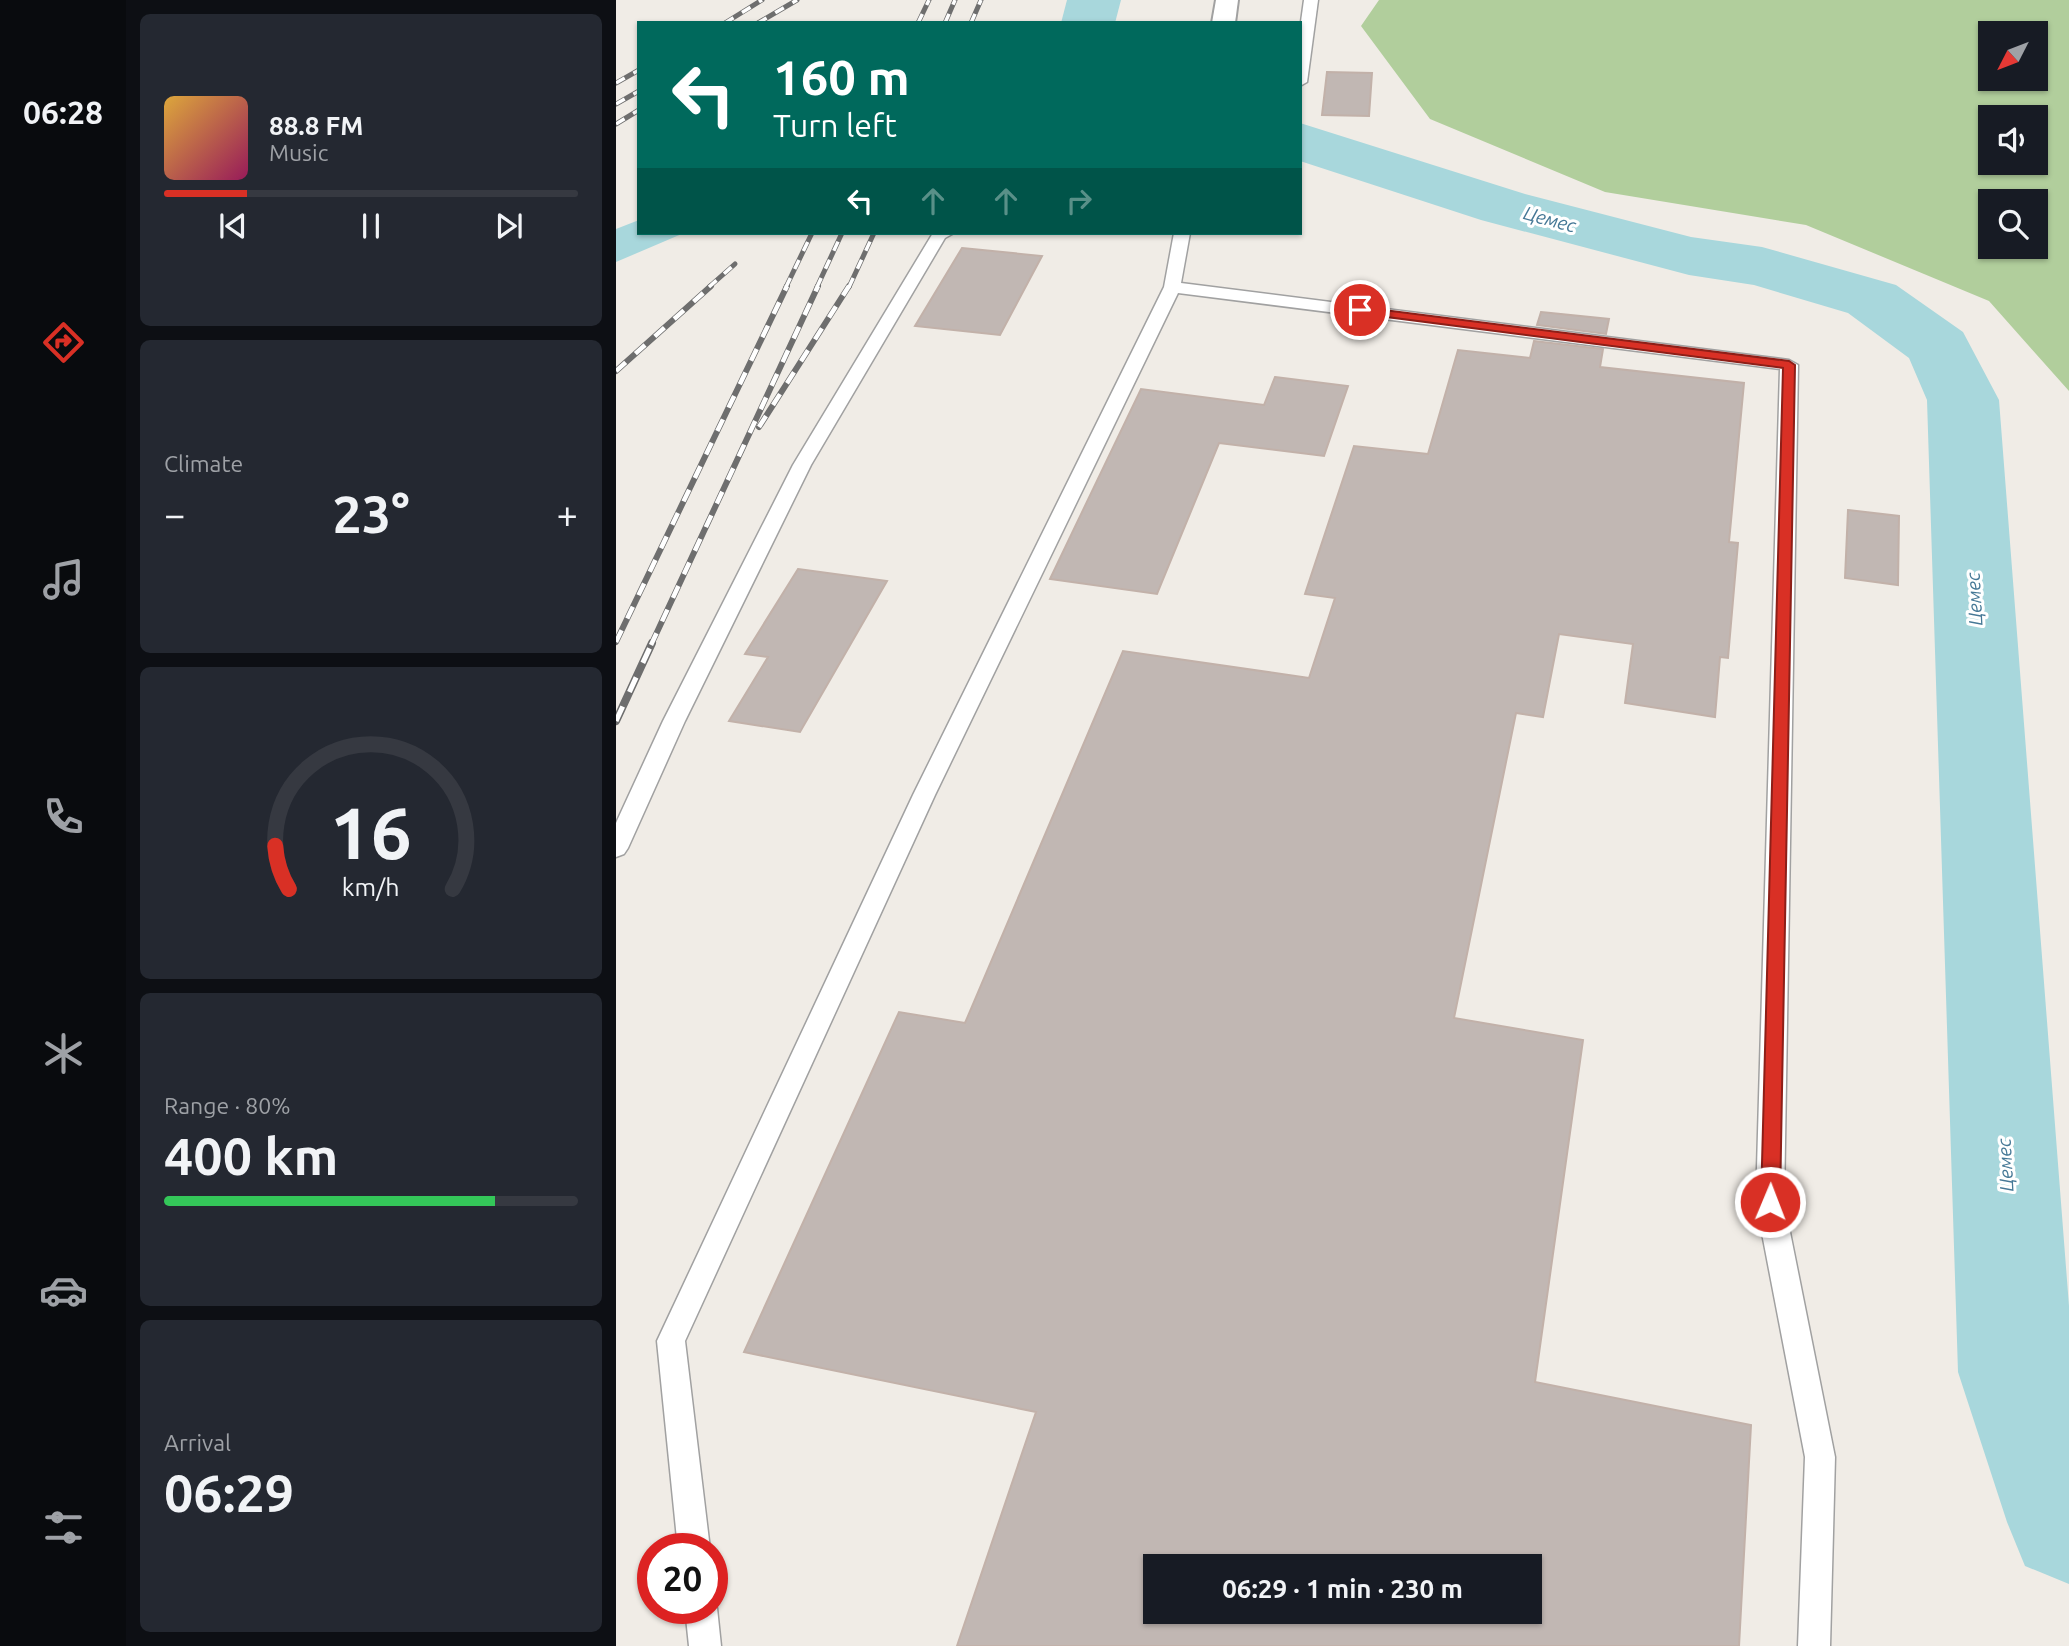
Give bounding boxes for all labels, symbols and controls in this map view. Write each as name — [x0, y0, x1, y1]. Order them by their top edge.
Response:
north arrow — [1978, 21, 2048, 91]
map controls — [1978, 21, 2048, 259]
icon: left — [658, 49, 749, 140]
text: 160 m — [773, 49, 910, 104]
text: 06:28 — [23, 94, 103, 130]
button: sound — [1978, 105, 2048, 175]
text: Turn left — [773, 107, 897, 143]
text: 88.8 FM — [269, 111, 363, 140]
text: Music — [269, 140, 328, 165]
icon: left — [841, 182, 879, 220]
icon: ahead — [914, 182, 952, 220]
icon: ahead — [987, 182, 1025, 220]
icon: right — [1060, 182, 1098, 220]
button: search — [1978, 189, 2048, 259]
water label: Цемес — [1521, 201, 1579, 237]
icon: previous — [214, 207, 252, 245]
icon: pause — [352, 207, 390, 245]
icon: next — [490, 207, 528, 245]
pin — [1330, 280, 1390, 340]
icon: arrive — [1341, 291, 1379, 329]
icon: directions — [39, 318, 88, 367]
text: Climate — [164, 451, 243, 476]
text: 23° — [332, 485, 410, 543]
text: − — [164, 493, 185, 535]
text: + — [557, 493, 578, 535]
icon: music — [39, 555, 88, 604]
water label: Цемес — [1962, 571, 1986, 626]
text: 16 — [330, 791, 412, 873]
icon: phone — [39, 792, 88, 841]
text: km/h — [342, 873, 400, 901]
icon: climate — [39, 1029, 88, 1078]
text: Range · 80% — [164, 1093, 291, 1118]
text: 400 km — [164, 1127, 338, 1185]
water label: Цемес — [1993, 1137, 2017, 1192]
position arrow — [1733, 1165, 1807, 1239]
icon: car — [39, 1266, 88, 1315]
text: Arrival — [164, 1430, 231, 1455]
text: 06:29 — [164, 1464, 294, 1522]
icon: filters — [39, 1503, 88, 1552]
speed limit sign: 20 — [637, 1533, 728, 1624]
text: 06:29 · 1 min · 230 m — [1222, 1574, 1463, 1603]

